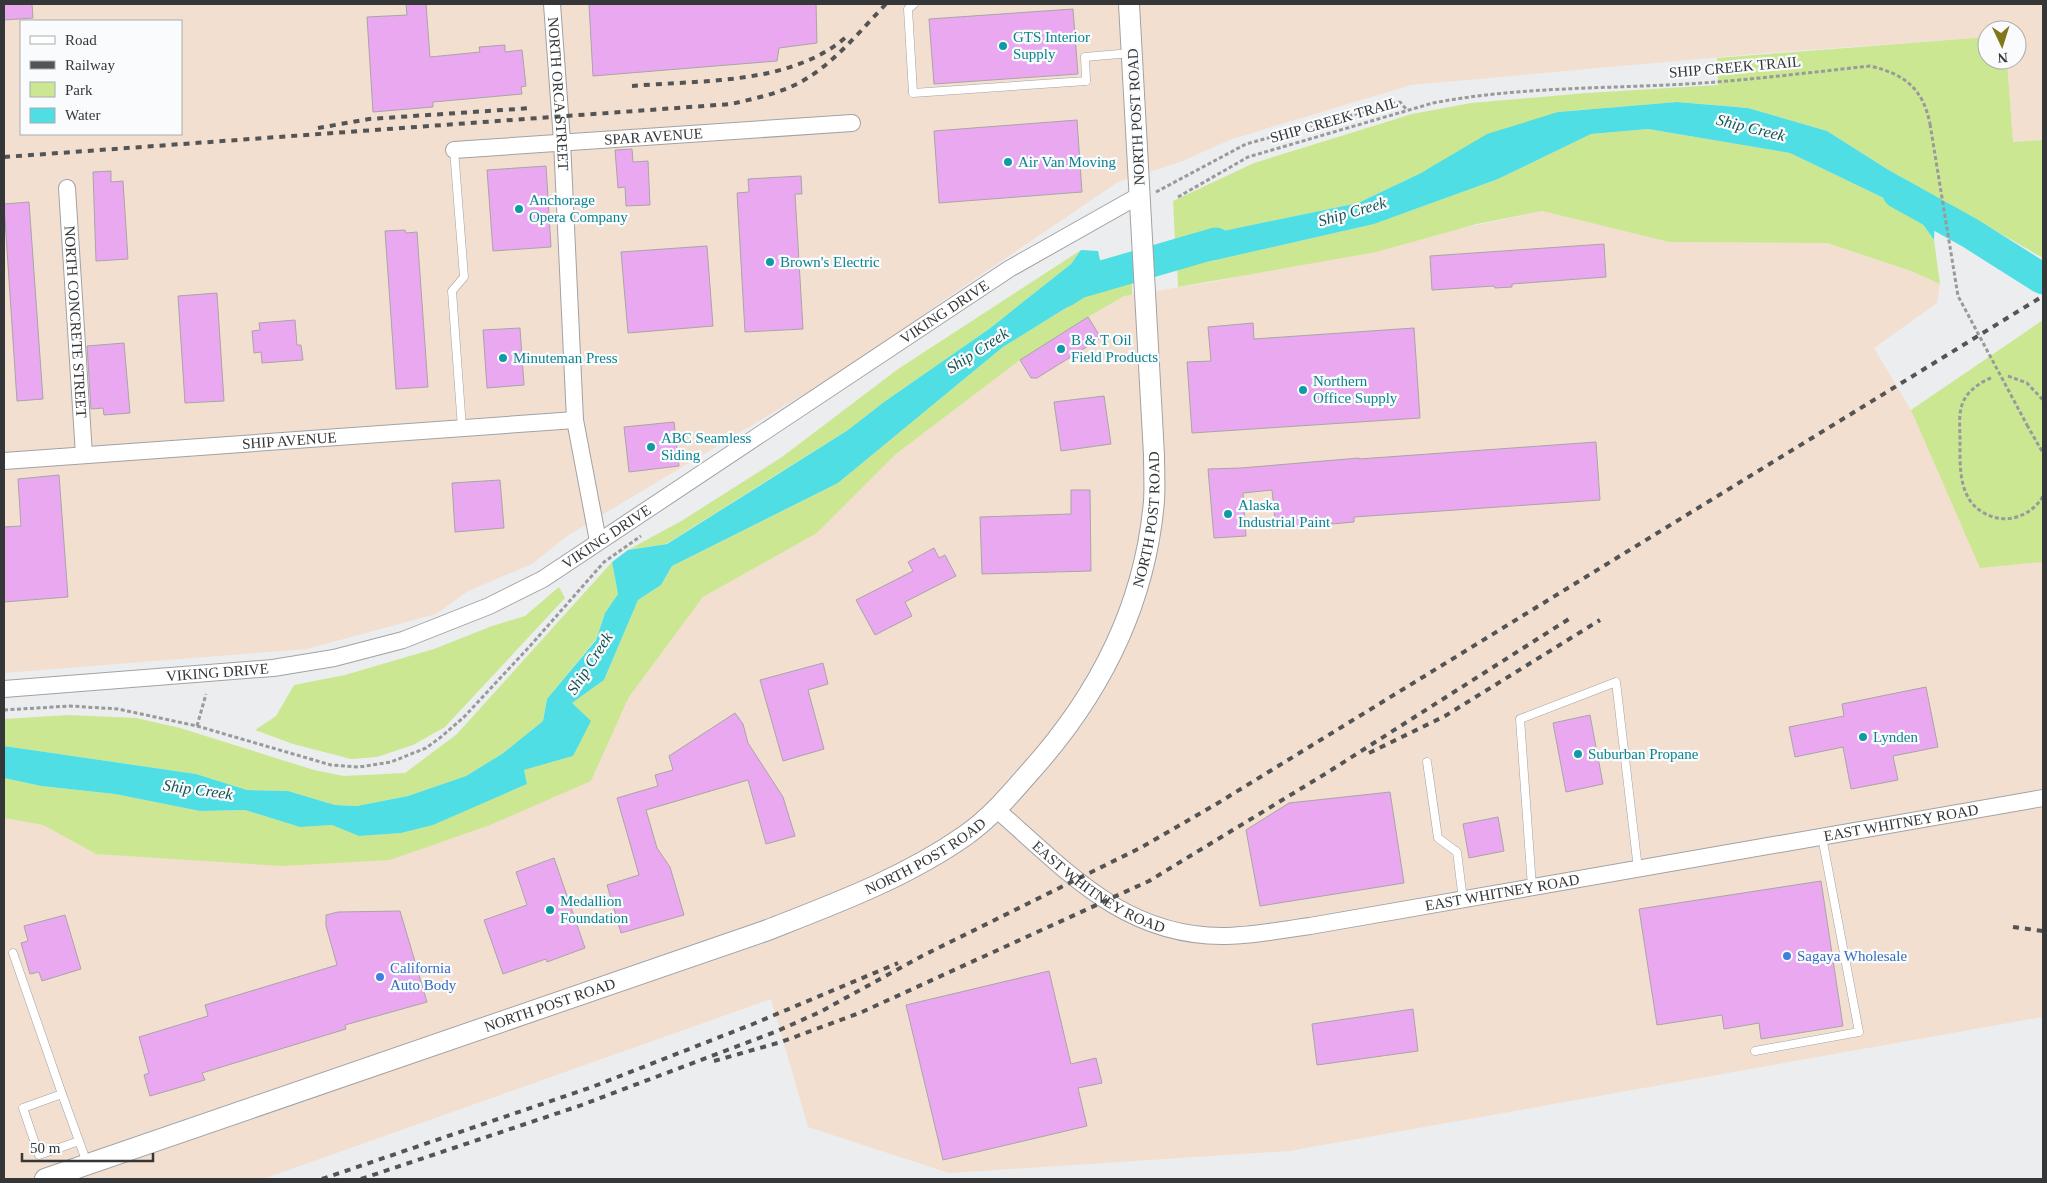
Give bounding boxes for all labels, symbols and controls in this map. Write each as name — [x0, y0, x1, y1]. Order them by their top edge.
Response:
street label: NORTH ORCA STREET — [545, 16, 571, 171]
legend — [20, 20, 182, 135]
north arrow — [1977, 20, 2027, 70]
place label: GTS Interior Supply — [1013, 29, 1090, 62]
text: Road — [65, 32, 97, 48]
marker: GTS Interior Supply — [997, 40, 1009, 52]
street label: NORTH POST ROAD — [1124, 48, 1148, 186]
text: N — [1997, 50, 2008, 65]
street label: SHIP CREEK TRAIL — [1668, 53, 1802, 81]
text: Railway — [65, 57, 115, 73]
text: Park — [65, 82, 93, 98]
street label: SHIP CREEK TRAIL — [1268, 94, 1400, 146]
text: Water — [65, 107, 100, 123]
water label: Ship Creek — [1715, 111, 1788, 145]
street label: SPAR AVENUE — [604, 125, 703, 148]
place label: Air Van Moving — [1018, 154, 1117, 170]
marker: Air Van Moving — [1002, 156, 1014, 168]
place label: Anchorage Opera Company — [529, 192, 628, 225]
water label: Ship Creek — [1316, 193, 1389, 230]
marker: Anchorage Opera Company — [513, 203, 525, 215]
street label: NORTH CONCRETE STREET — [61, 225, 90, 418]
place label: Brown's Electric — [780, 254, 880, 270]
marker: Brown's Electric — [764, 256, 776, 268]
street label: VIKING DRIVE — [897, 277, 992, 347]
water label: Ship Creek — [943, 324, 1013, 377]
place label: B & T Oil Field Products — [1071, 332, 1158, 365]
marker: B & T Oil Field Products — [1055, 343, 1067, 355]
place label: Minuteman Press — [513, 350, 618, 366]
marker: Minuteman Press — [497, 352, 509, 364]
place label: Northern Office Supply — [1313, 373, 1398, 406]
marker: Northern Office Supply — [1297, 384, 1309, 396]
street label: SHIP AVENUE — [241, 429, 337, 452]
place label: ABC Seamless Siding — [661, 430, 752, 463]
marker: ABC Seamless Siding — [645, 441, 657, 453]
street label: NORTH POST ROAD — [1130, 451, 1162, 589]
place label: Alaska Industrial Paint — [1238, 497, 1331, 530]
street label: VIKING DRIVE — [559, 502, 654, 572]
marker: Alaska Industrial Paint — [1222, 508, 1234, 520]
water label: Ship Creek — [563, 629, 617, 698]
street label: VIKING DRIVE — [165, 660, 269, 684]
place label: Lynden — [1873, 729, 1918, 745]
marker: Lynden — [1857, 731, 1869, 743]
place label: Suburban Propane — [1588, 746, 1699, 762]
marker: Suburban Propane — [1572, 748, 1584, 760]
water label: Ship Creek — [162, 776, 235, 804]
street label: EAST WHITNEY ROAD — [1823, 801, 1980, 844]
street label: NORTH POST ROAD — [863, 815, 989, 897]
street label: EAST WHITNEY ROAD — [1029, 838, 1167, 936]
street label: EAST WHITNEY ROAD — [1424, 871, 1581, 914]
place label: Medallion Foundation — [560, 893, 629, 926]
marker: Medallion Foundation — [544, 904, 556, 916]
place label: Sagaya Wholesale — [1797, 948, 1907, 964]
marker: Sagaya Wholesale — [1781, 950, 1793, 962]
place label: California Auto Body — [390, 960, 457, 993]
marker: California Auto Body — [374, 971, 386, 983]
street label: NORTH POST ROAD — [482, 975, 618, 1035]
scale bar — [22, 1130, 154, 1162]
text: 50 m — [30, 1140, 61, 1156]

